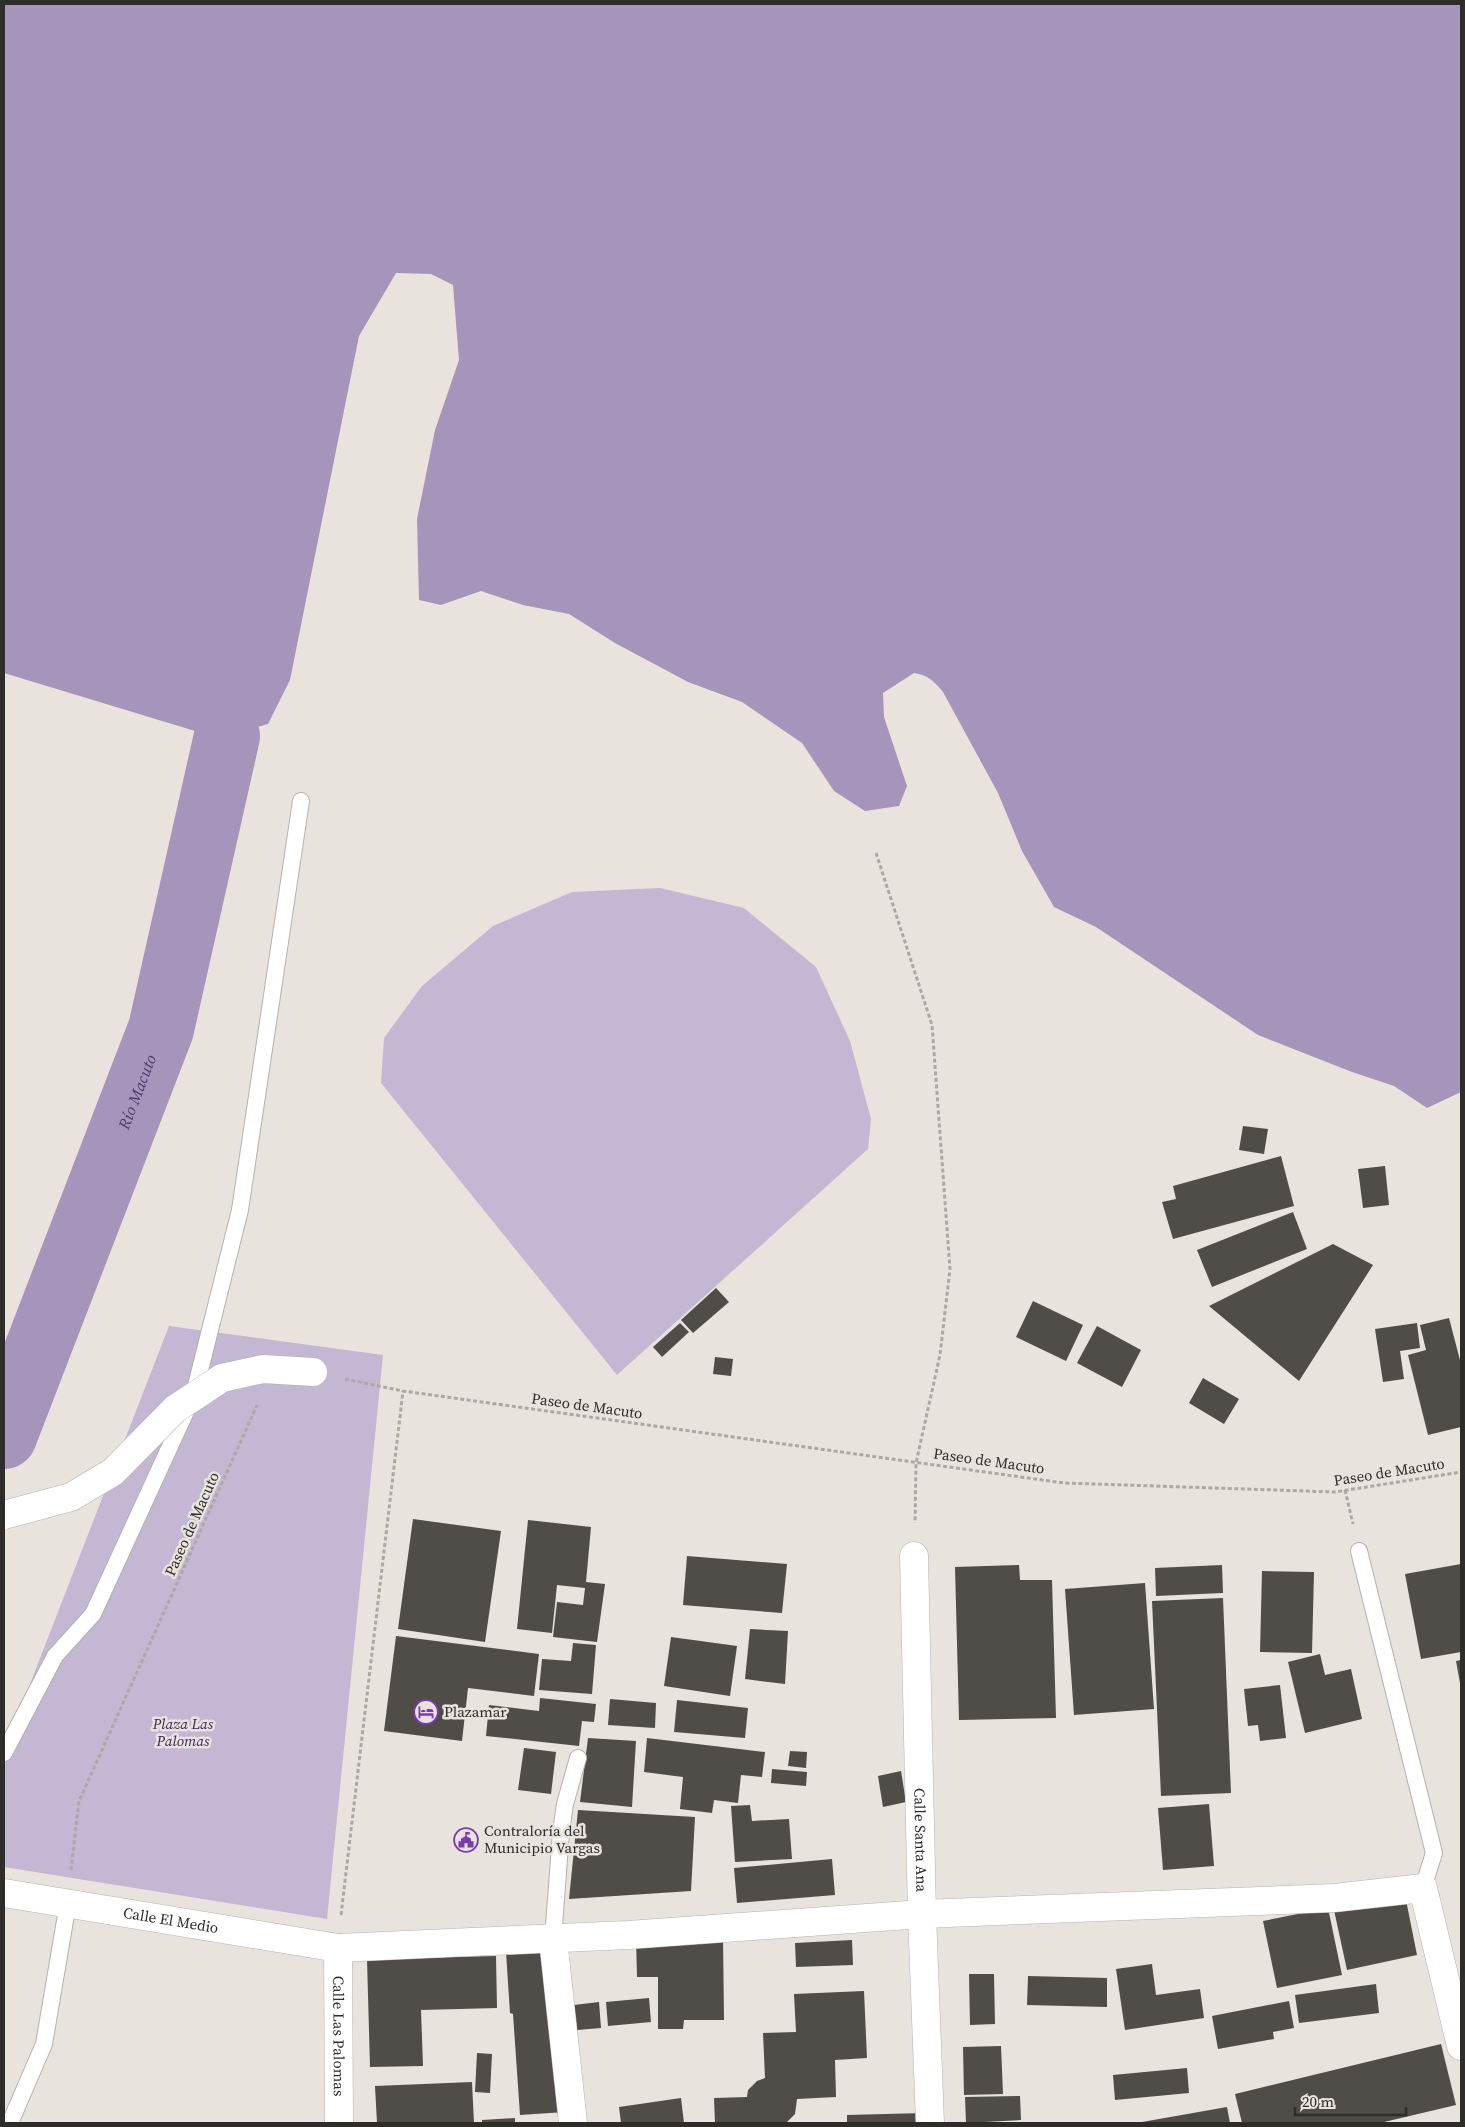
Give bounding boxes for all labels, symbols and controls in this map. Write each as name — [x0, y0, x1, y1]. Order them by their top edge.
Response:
water label: Río Macuto — [112, 1051, 161, 1133]
street label: Paseo de Macuto — [530, 1387, 644, 1424]
street label: Paseo de Macuto — [932, 1442, 1046, 1479]
street label: Paseo de Macuto — [1332, 1452, 1446, 1491]
street label: Paseo de Macuto — [159, 1468, 224, 1579]
hotel icon: Plazamar — [413, 1699, 439, 1725]
place label: Plazamar — [444, 1701, 507, 1722]
park label: Plaza Las Palomas — [152, 1713, 214, 1751]
street label: Calle Santa Ana — [909, 1788, 933, 1893]
place label: Contraloría del Municipio Vargas — [484, 1820, 600, 1858]
public building icon: Contraloría del Municipio Vargas — [453, 1827, 479, 1853]
street label: Calle El Medio — [122, 1902, 220, 1938]
street label: Calle Las Palomas — [328, 1976, 350, 2096]
scale bar — [1295, 2084, 1406, 2116]
text: 20 m — [1302, 2091, 1334, 2112]

